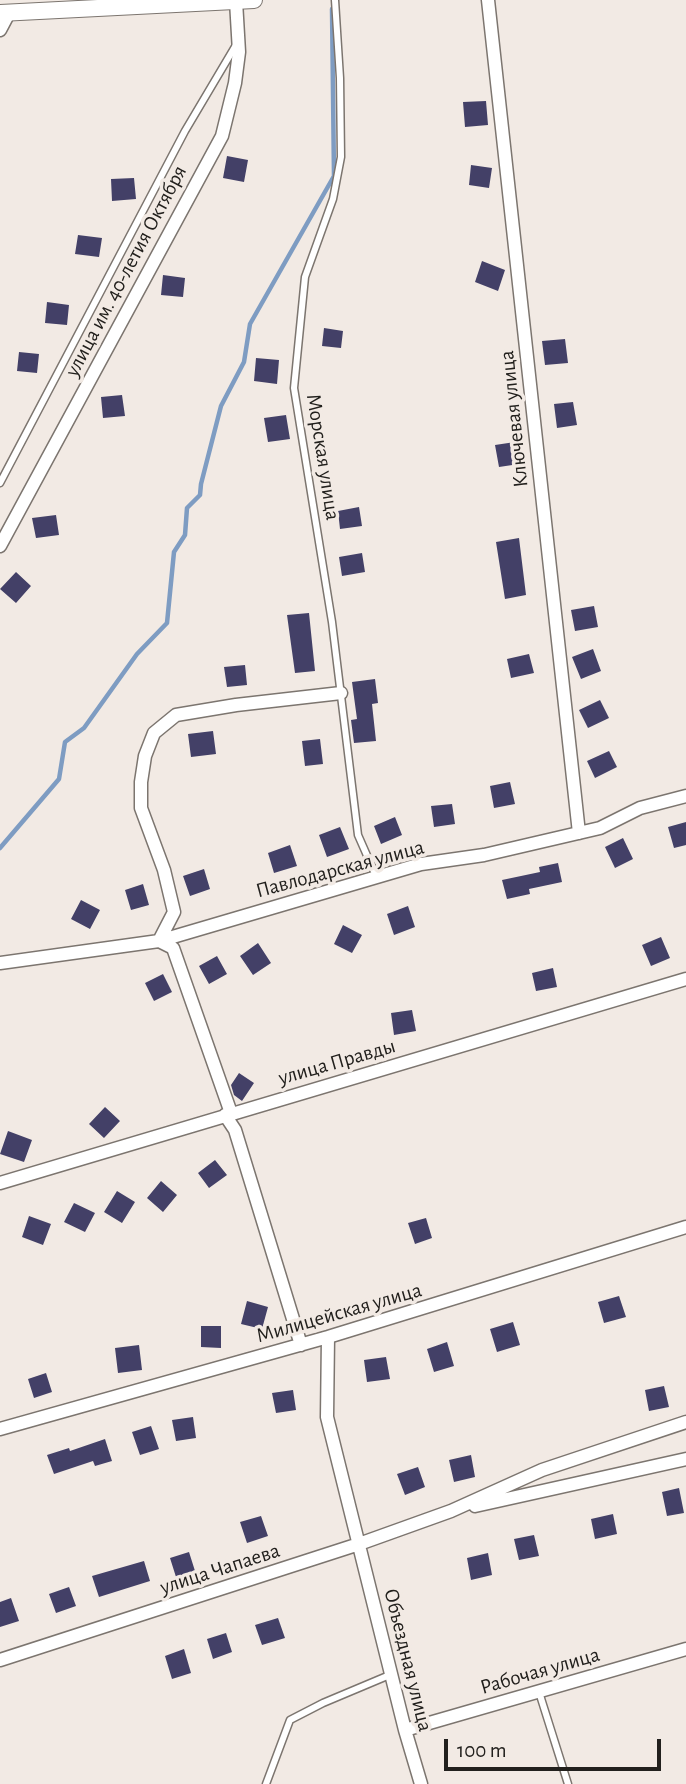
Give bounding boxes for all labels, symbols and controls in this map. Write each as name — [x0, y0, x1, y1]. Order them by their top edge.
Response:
street label: улица им. 40-летия Октября — [60, 161, 192, 381]
street label: Ключевая улица — [494, 349, 534, 489]
street label: Морская улица — [301, 392, 345, 522]
street label: Павлодарская улица — [253, 834, 427, 904]
street label: улица Правды — [276, 1033, 398, 1091]
street label: Милицейская улица — [253, 1277, 425, 1349]
street label: улица Чапаева — [157, 1538, 283, 1600]
street label: Объездная улица — [378, 1586, 438, 1734]
street label: Рабочая улица — [477, 1642, 603, 1700]
scale bar — [448, 1724, 665, 1768]
text: 100 m — [457, 1740, 507, 1761]

